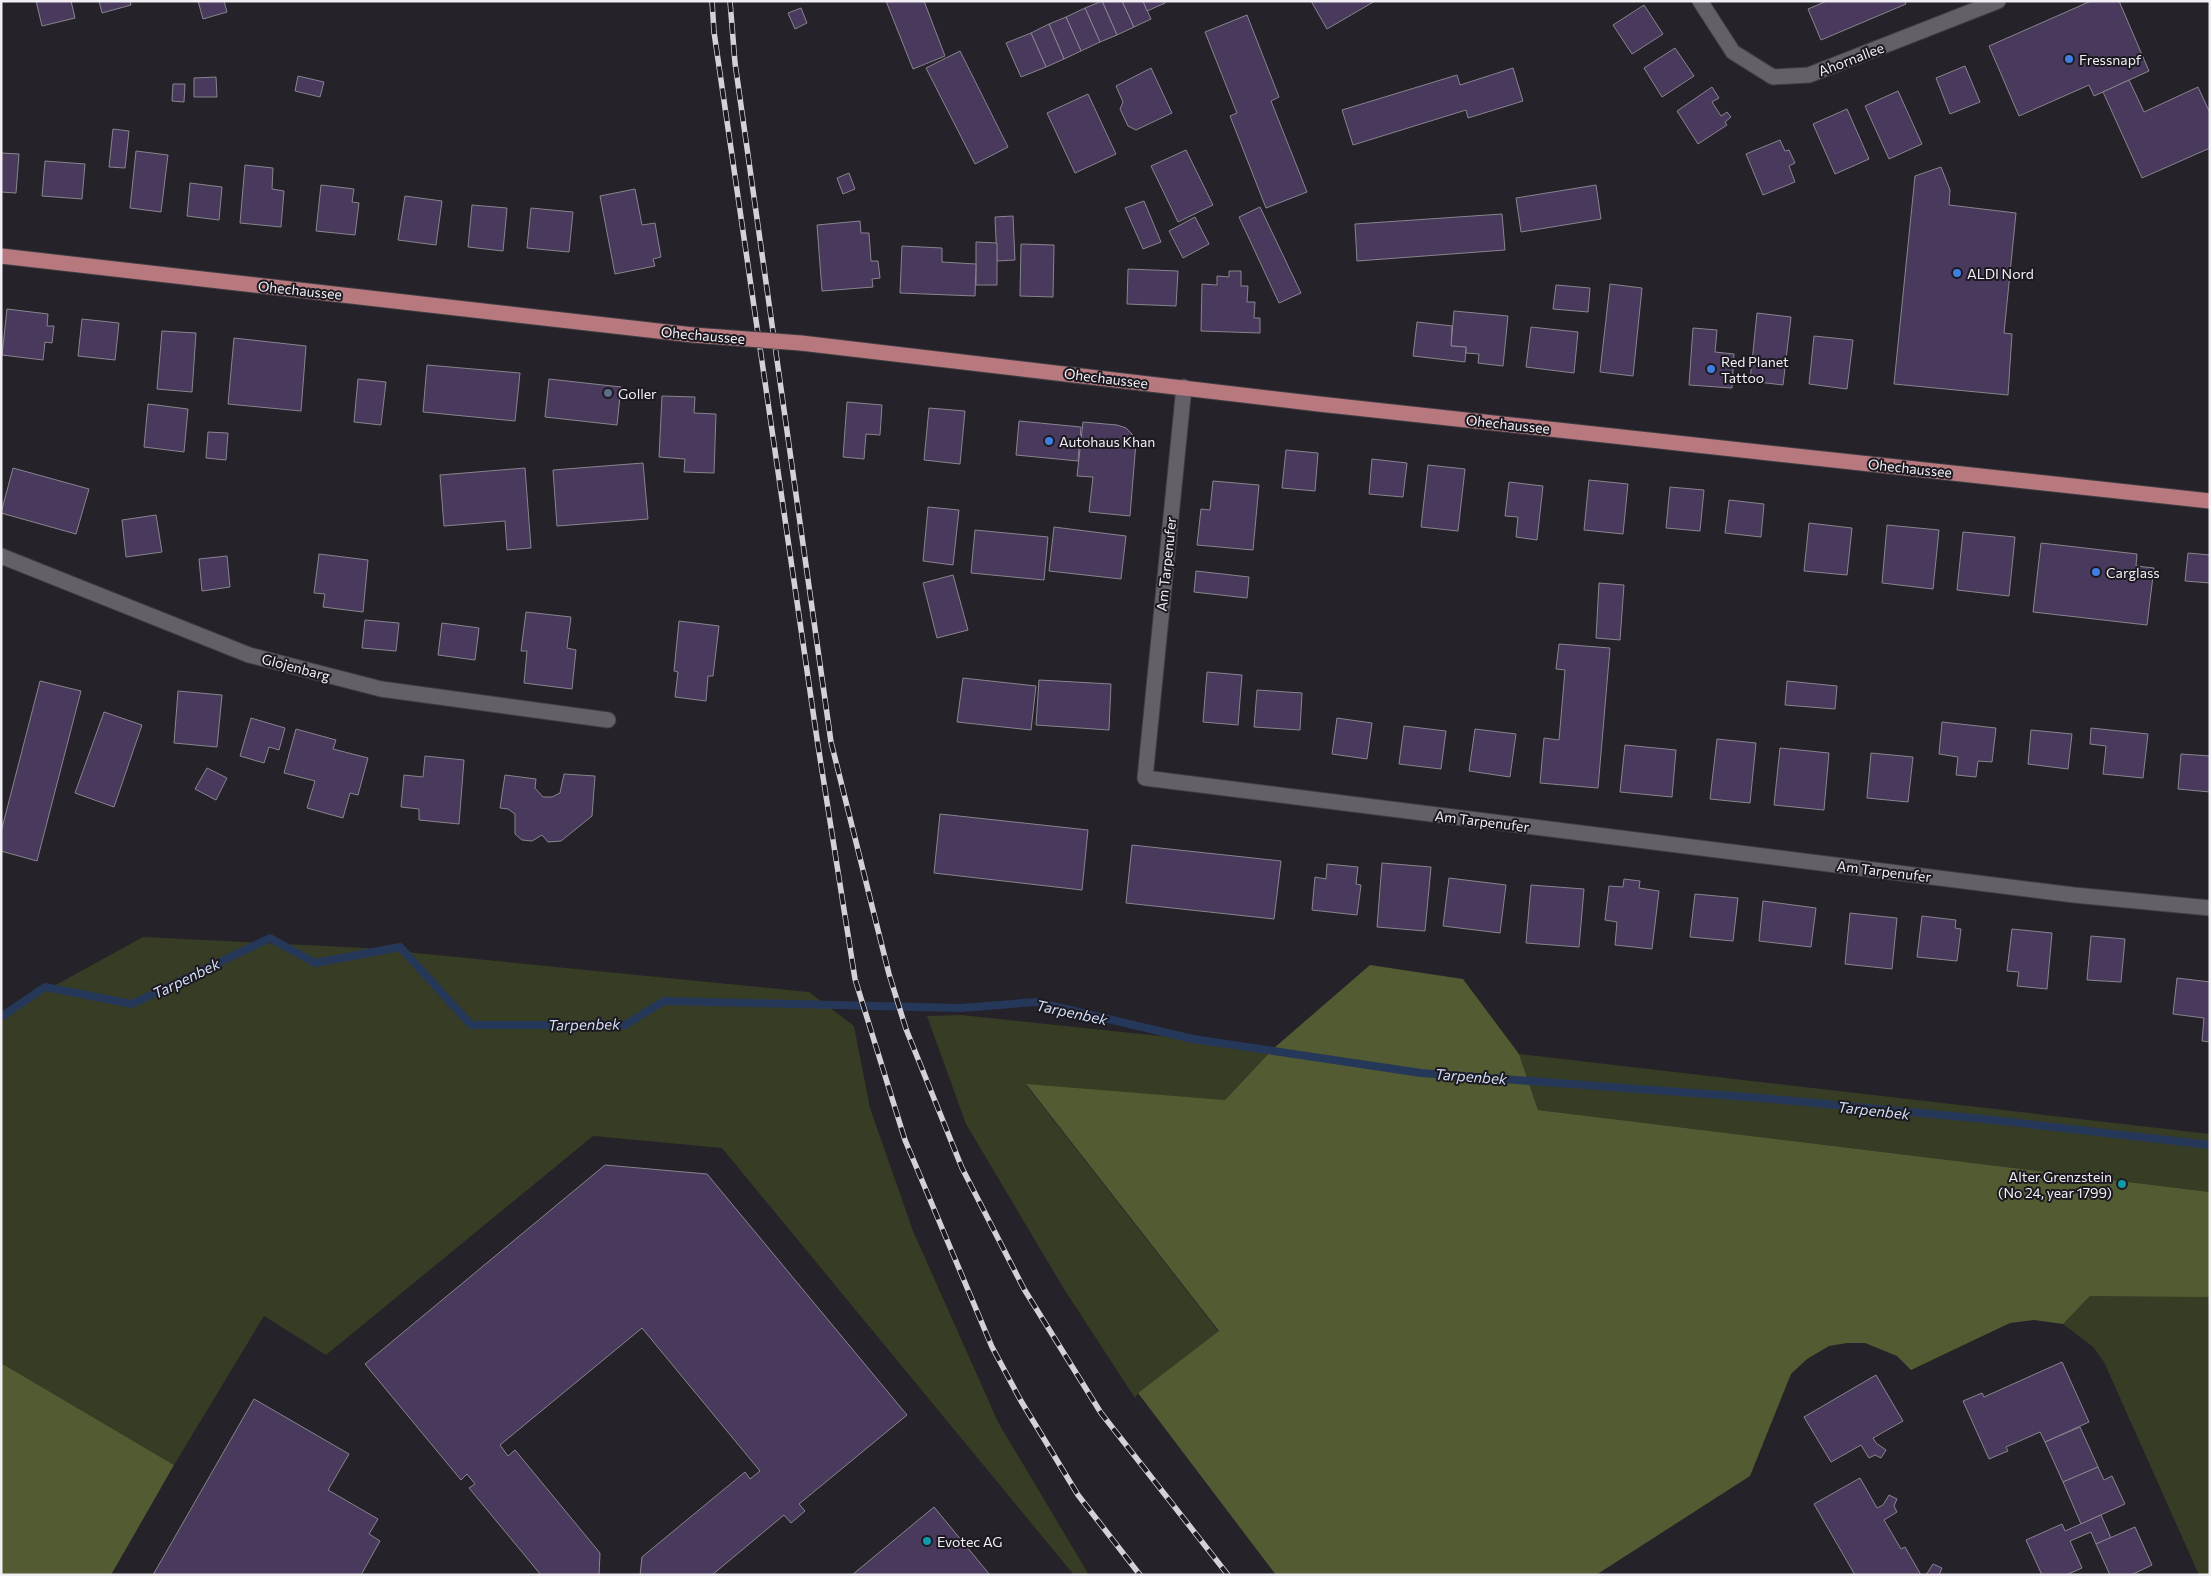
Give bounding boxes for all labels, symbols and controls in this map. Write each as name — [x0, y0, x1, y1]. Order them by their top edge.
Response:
street label: Ahornallee — [1816, 39, 1886, 79]
place label: Fressnapf — [2079, 51, 2142, 68]
marker: Fressnapf — [2063, 53, 2075, 65]
place label: ALDI Nord — [1967, 265, 2034, 282]
marker: ALDI Nord — [1951, 267, 1963, 279]
street label: Ohechaussee — [257, 277, 343, 303]
street label: Ohechaussee — [660, 323, 746, 347]
place label: Red Planet Tattoo — [1721, 353, 1789, 386]
marker: Red Planet Tattoo — [1705, 363, 1717, 375]
street label: Ohechaussee — [1063, 364, 1149, 392]
place label: Goller — [618, 385, 657, 402]
marker: Goller — [602, 387, 614, 399]
street label: Ohechaussee — [1465, 411, 1551, 437]
place label: Autohaus Khan — [1059, 433, 1155, 450]
marker: Autohaus Khan — [1043, 435, 1055, 447]
street label: Ohechaussee — [1867, 455, 1953, 481]
street label: Am Tarpenufer — [1153, 516, 1179, 612]
place label: Carglass — [2106, 564, 2160, 581]
marker: Carglass — [2090, 566, 2102, 578]
street label: Glojenbarg — [260, 650, 332, 684]
street label: Am Tarpenufer — [1434, 807, 1531, 835]
street label: Am Tarpenufer — [1836, 857, 1933, 885]
water label: Tarpenbek — [149, 954, 223, 1002]
water label: Tarpenbek — [1035, 996, 1110, 1029]
water label: Tarpenbek — [548, 1014, 621, 1034]
water label: Tarpenbek — [1434, 1064, 1509, 1088]
water label: Tarpenbek — [1837, 1097, 1912, 1123]
place label: Alter Grenzstein (No 24, year 1799) — [1998, 1168, 2112, 1201]
marker: Alter Grenzstein (No 24, year 1799) — [2116, 1178, 2128, 1190]
place label: Evotec AG — [937, 1533, 1002, 1550]
marker: Evotec AG — [921, 1535, 933, 1547]

